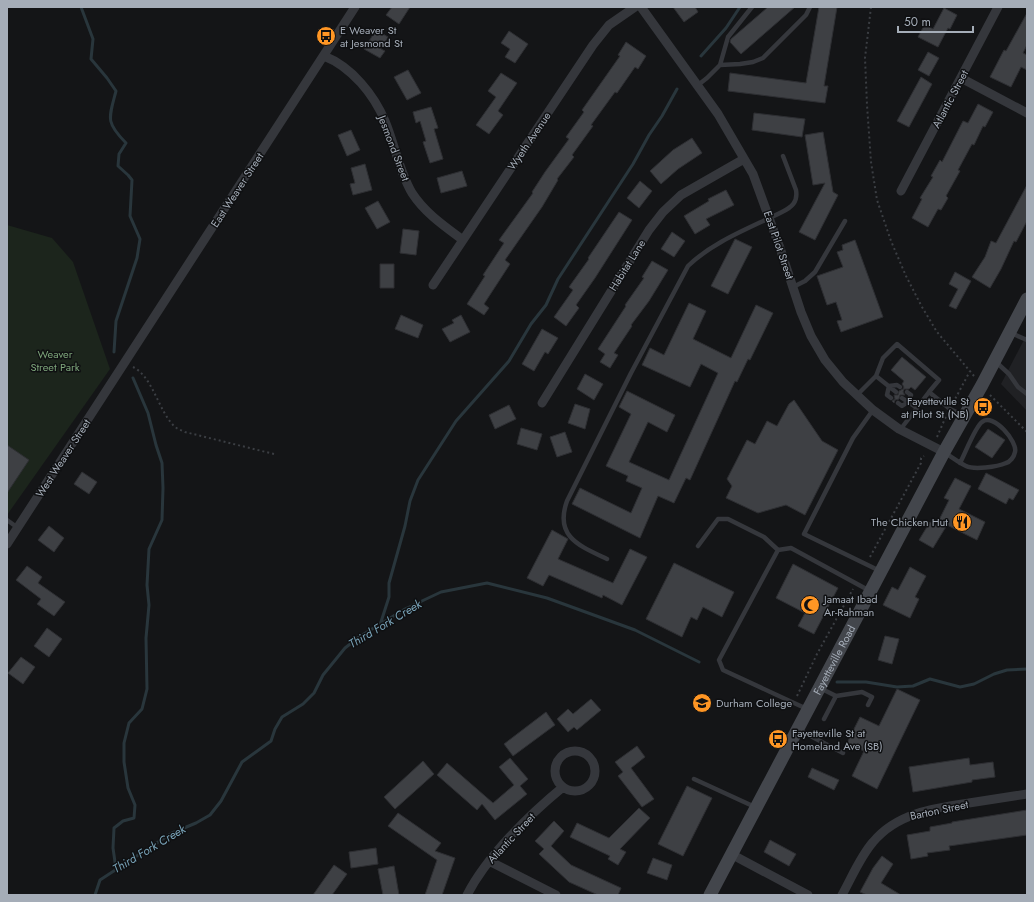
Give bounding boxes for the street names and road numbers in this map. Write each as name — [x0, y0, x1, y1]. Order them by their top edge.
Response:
street label: Atlantic Street — [928, 67, 972, 131]
street label: Wyeth Avenue — [504, 108, 555, 173]
street label: Jesmond Street — [373, 111, 414, 183]
street label: East Weaver Street — [207, 149, 267, 231]
street label: East Pilot Street — [760, 209, 798, 282]
street label: Habitat Lane — [605, 236, 649, 294]
street label: West Weaver Street — [32, 415, 95, 500]
street label: Fayetteville Road — [809, 622, 859, 698]
street label: Barton Street — [908, 796, 970, 824]
street label: Atlantic Street — [483, 809, 539, 867]

